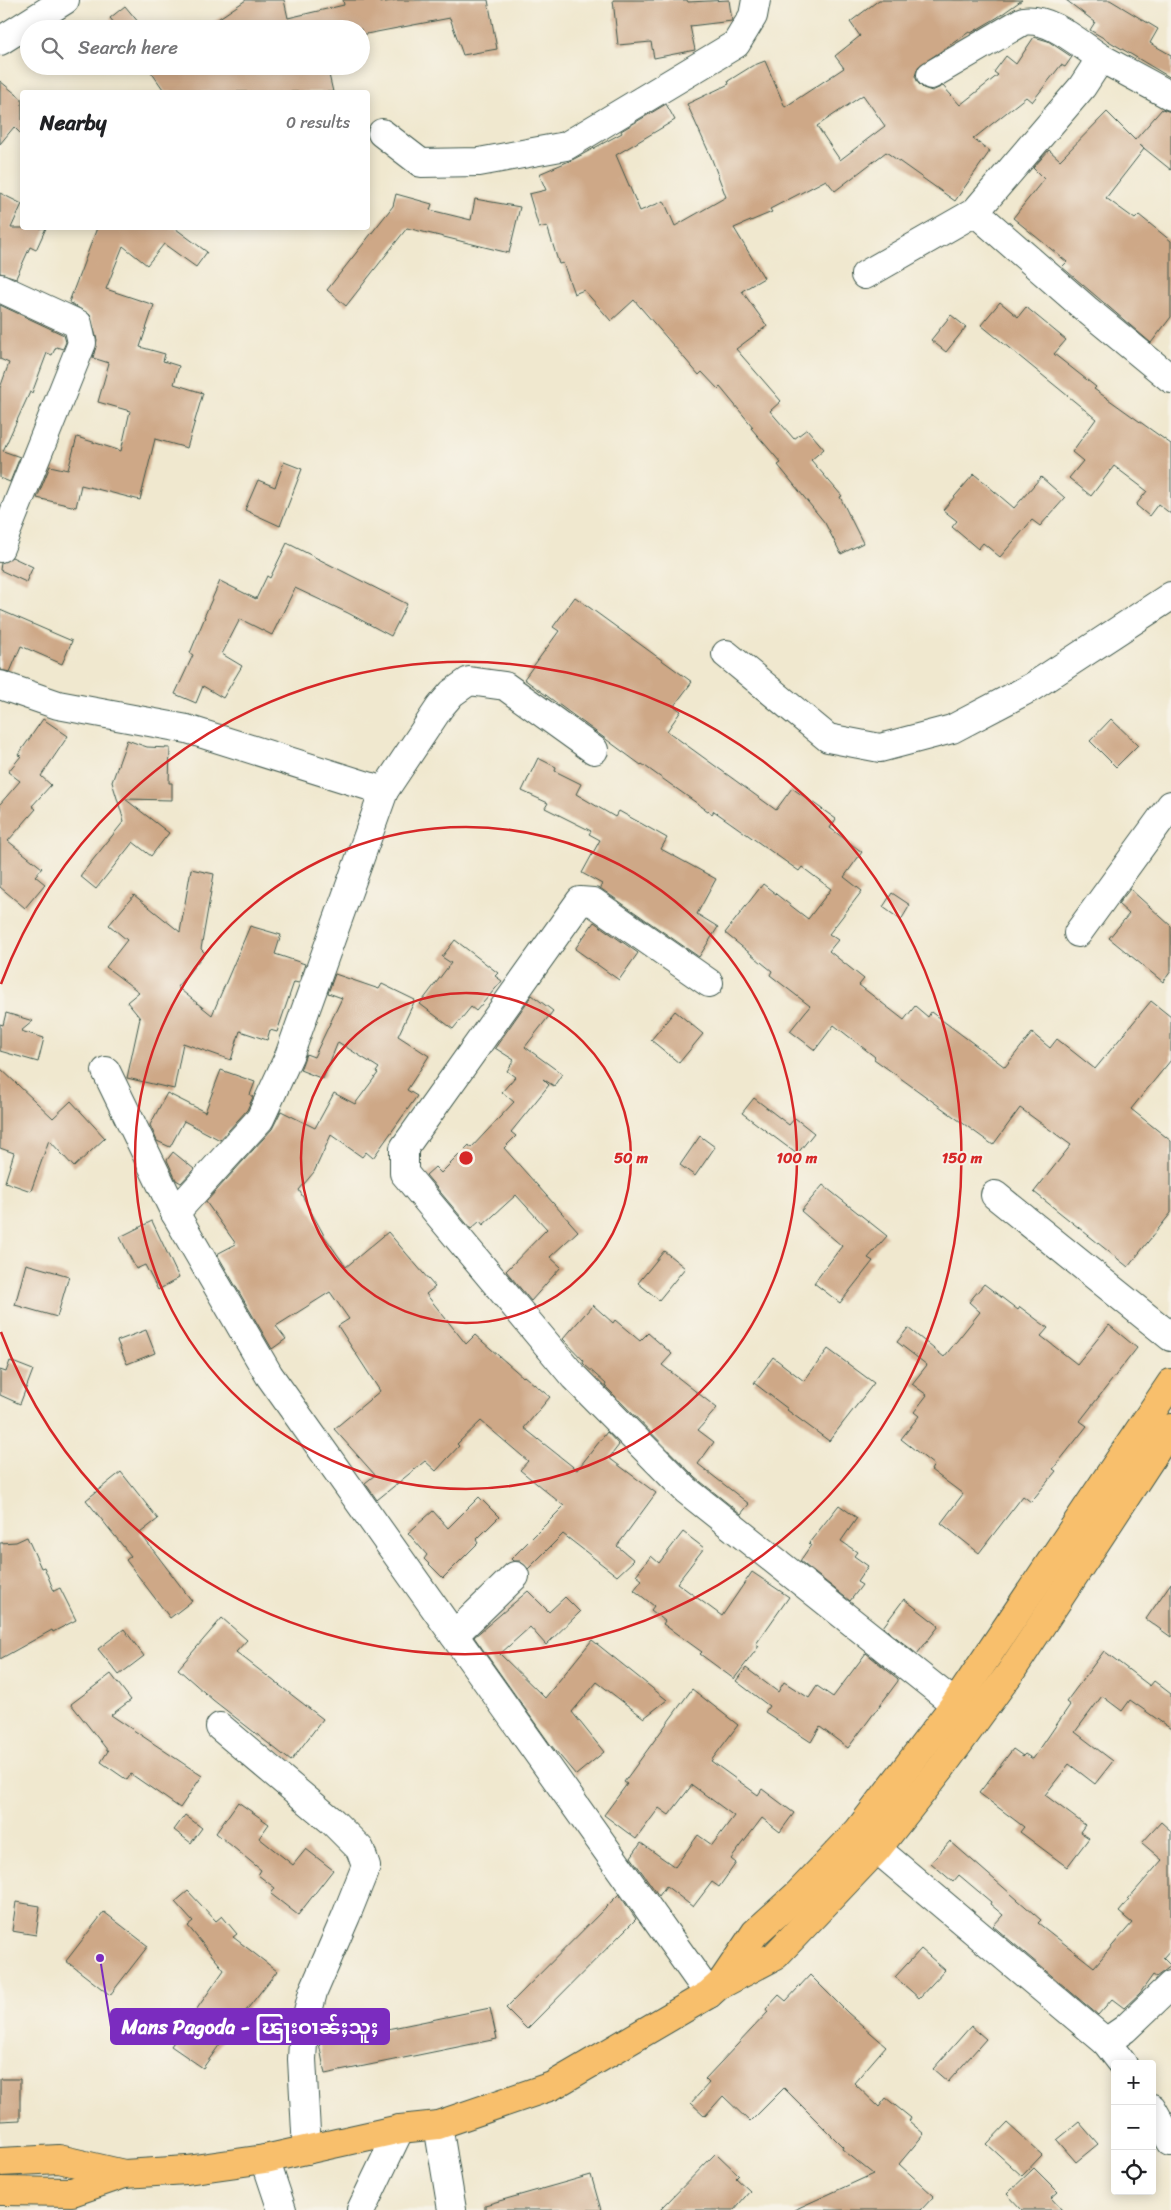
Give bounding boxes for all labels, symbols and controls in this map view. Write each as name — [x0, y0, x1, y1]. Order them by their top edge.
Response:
search box — [20, 20, 370, 75]
text: Search here — [78, 31, 178, 64]
icon: search — [38, 34, 66, 62]
text: Nearby — [40, 104, 106, 142]
text: 0 results — [286, 108, 350, 137]
text: 50 m — [614, 1145, 649, 1171]
text: 100 m — [777, 1145, 818, 1171]
text: 150 m — [942, 1145, 983, 1171]
centre of rings — [457, 1149, 475, 1167]
callout: Mans Pagoda - ၽြႃးဝၢၼ်ႈသူႈ — [111, 2009, 389, 2044]
text: Mans Pagoda - ၽြႃးဝၢၼ်ႈသူႈ — [120, 2010, 379, 2045]
map controls — [1111, 2060, 1156, 2195]
button: + — [1111, 2060, 1156, 2105]
button: − — [1111, 2105, 1156, 2150]
button: locate — [1111, 2150, 1156, 2195]

